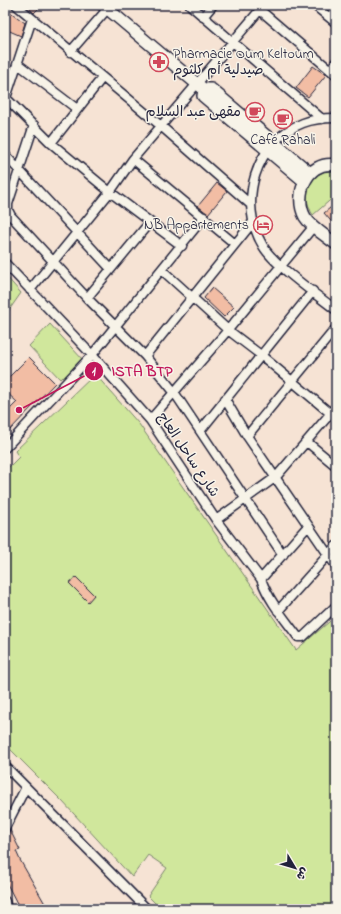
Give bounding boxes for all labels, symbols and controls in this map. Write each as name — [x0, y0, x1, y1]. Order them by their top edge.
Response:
place label: Pharmacie Oum Keltoum صيدلية أم كلثوم — [173, 44, 314, 81]
pharmacy icon: Pharmacie Oum Keltoum صيدلية أم كلثوم — [148, 51, 170, 73]
cafe icon: مقهى عبد السلام — [244, 101, 266, 123]
place label: مقهى عبد السلام — [146, 102, 241, 123]
cafe icon: Café Rahali — [272, 108, 294, 130]
place label: Café Rahali — [250, 130, 316, 151]
hotel icon: NB Appartements — [252, 214, 274, 236]
place label: NB Appartements — [144, 215, 249, 236]
callout: ISTA BTP — [84, 358, 181, 385]
text: ISTA BTP — [111, 361, 173, 383]
text: 1 — [92, 363, 96, 381]
street label: شارع ساحل العاج — [152, 408, 224, 502]
north arrow — [275, 848, 315, 888]
text: ش — [292, 864, 312, 883]

